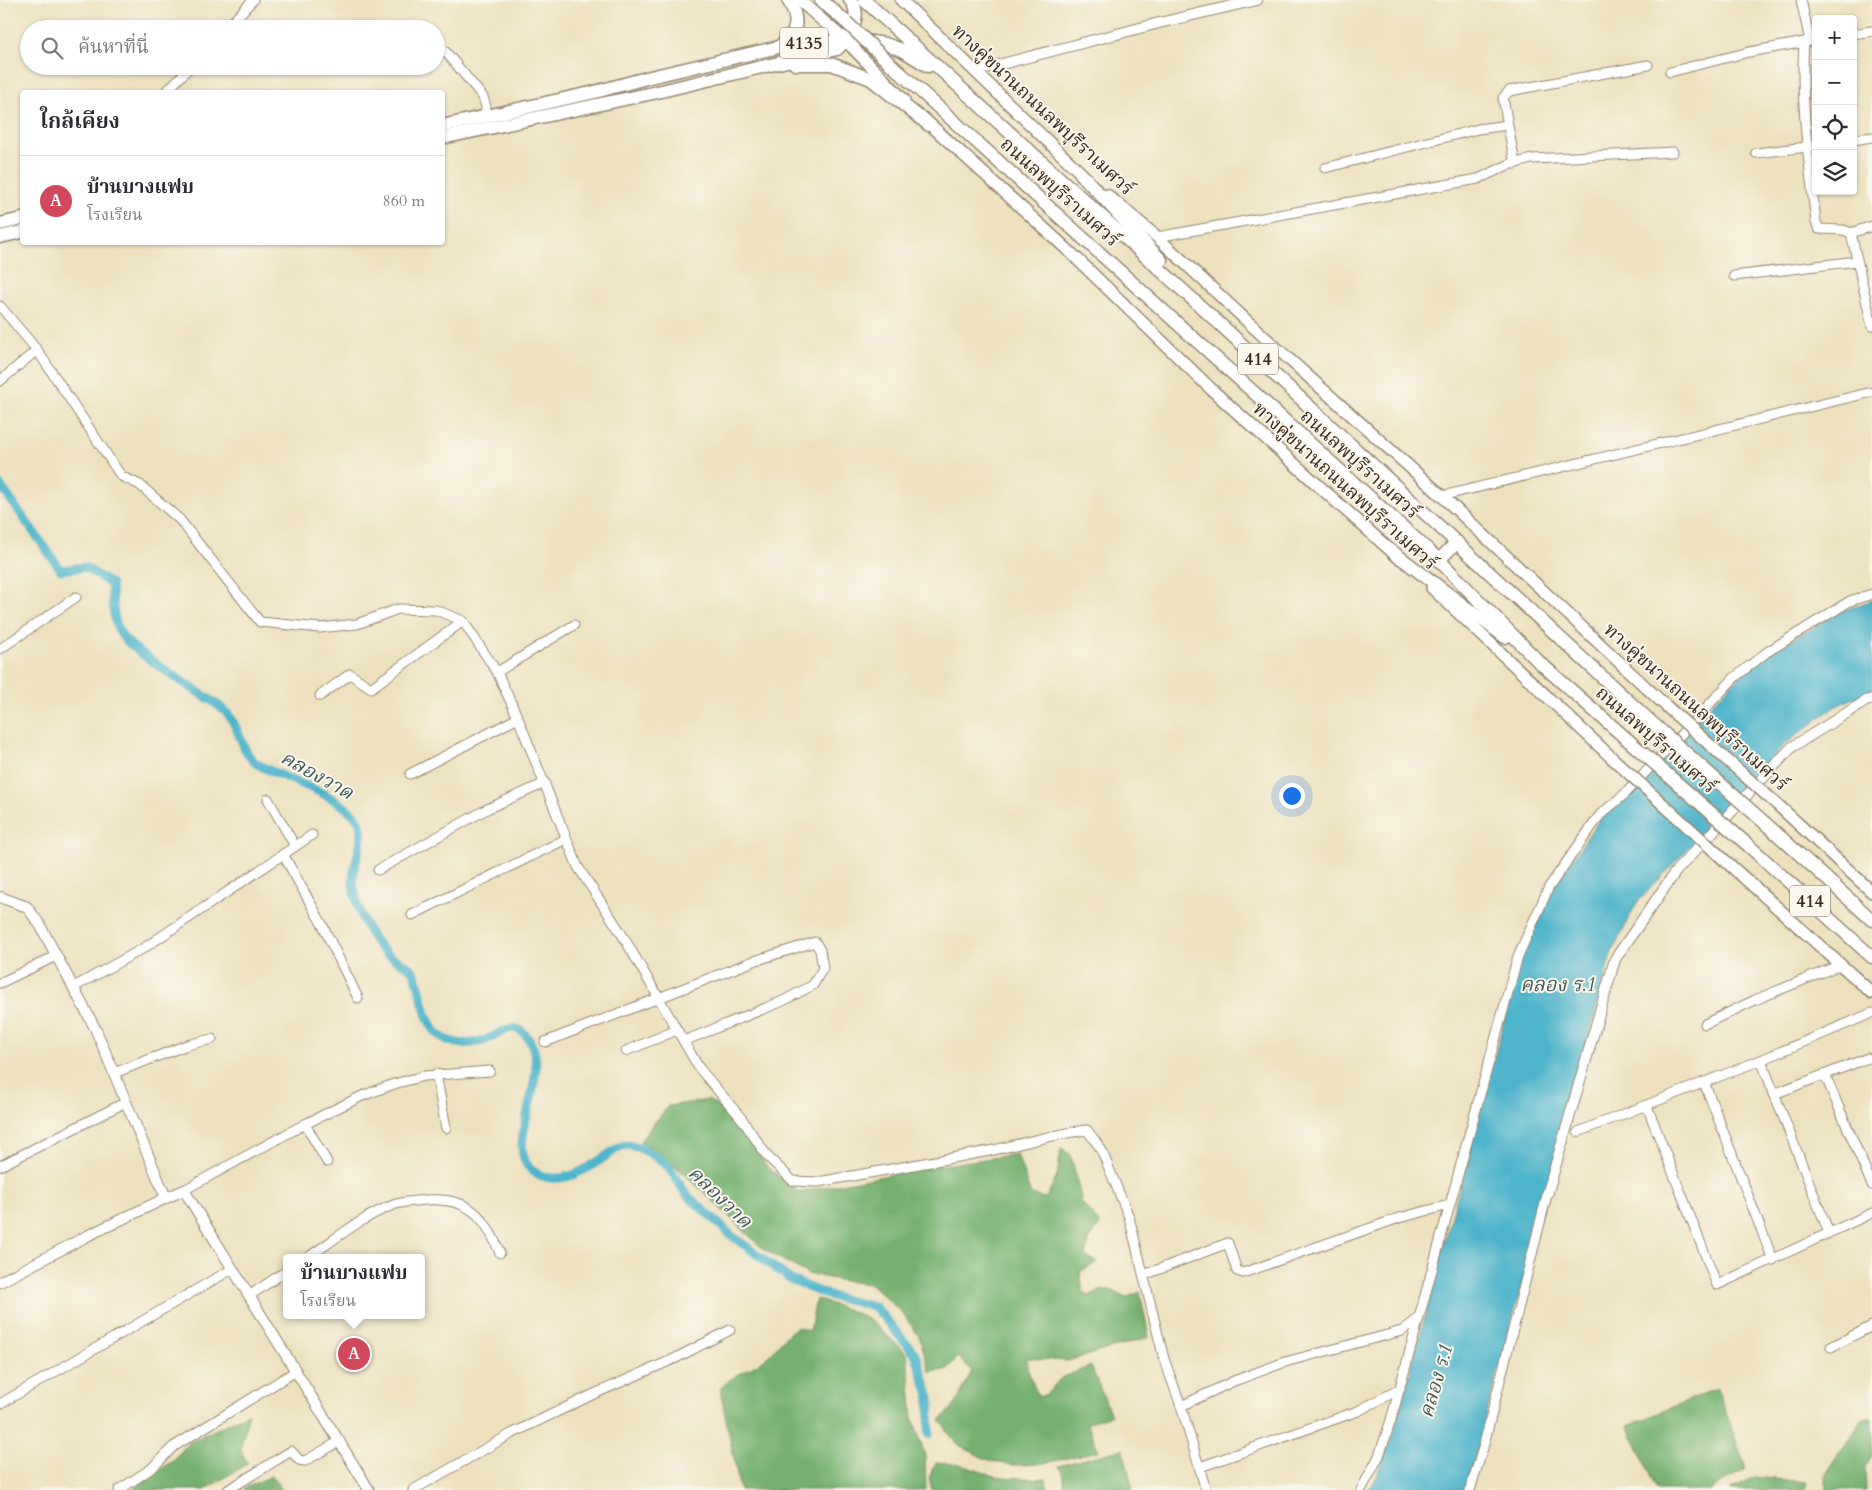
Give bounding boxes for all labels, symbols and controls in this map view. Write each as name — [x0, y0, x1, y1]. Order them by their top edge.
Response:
map controls — [1812, 15, 1857, 195]
button: + — [1812, 15, 1857, 60]
search box — [20, 20, 445, 75]
street label: ทางคู่ขนานถนนลพบุรีราเมศวร์ — [947, 20, 1139, 200]
road number: 4135 — [780, 28, 828, 58]
icon: search — [38, 34, 66, 62]
text: ค้นหาที่นี่ — [78, 34, 149, 60]
button: − — [1812, 60, 1857, 105]
button: locate — [1812, 105, 1857, 150]
text: ใกล้เคียง — [40, 107, 120, 136]
street label: ถนนลพบุรีราเมศวร์ — [996, 133, 1124, 251]
button: layers — [1812, 150, 1857, 195]
text: บ้านบางแฟบ — [87, 174, 194, 200]
text: A — [50, 190, 62, 212]
text: 860 m — [383, 190, 425, 212]
text: โรงเรียน — [87, 204, 143, 226]
road number: 414 — [1238, 344, 1278, 374]
street label: ทางคู่ขนานถนนลพบุรีราเมศวร์ — [1247, 396, 1444, 577]
street label: ถนนลพบุรีราเมศวร์ — [1295, 403, 1426, 525]
street label: ทางคู่ขนานถนนลพบุรีราเมศวร์ — [1599, 618, 1793, 796]
street label: ถนนลพบุรีราเมศวร์ — [1591, 681, 1721, 799]
water label: คลองวาด — [276, 744, 359, 807]
your location — [1279, 783, 1305, 809]
road number: 414 — [1790, 886, 1830, 916]
water label: คลอง ร.1 — [1520, 971, 1596, 998]
water label: คลองวาด — [682, 1160, 759, 1235]
popup — [283, 1254, 425, 1319]
text: บ้านบางแฟบ — [301, 1260, 407, 1286]
text: โรงเรียน — [301, 1290, 356, 1312]
pin: A — [338, 1335, 370, 1373]
water label: คลอง ร.1 — [1413, 1341, 1459, 1421]

